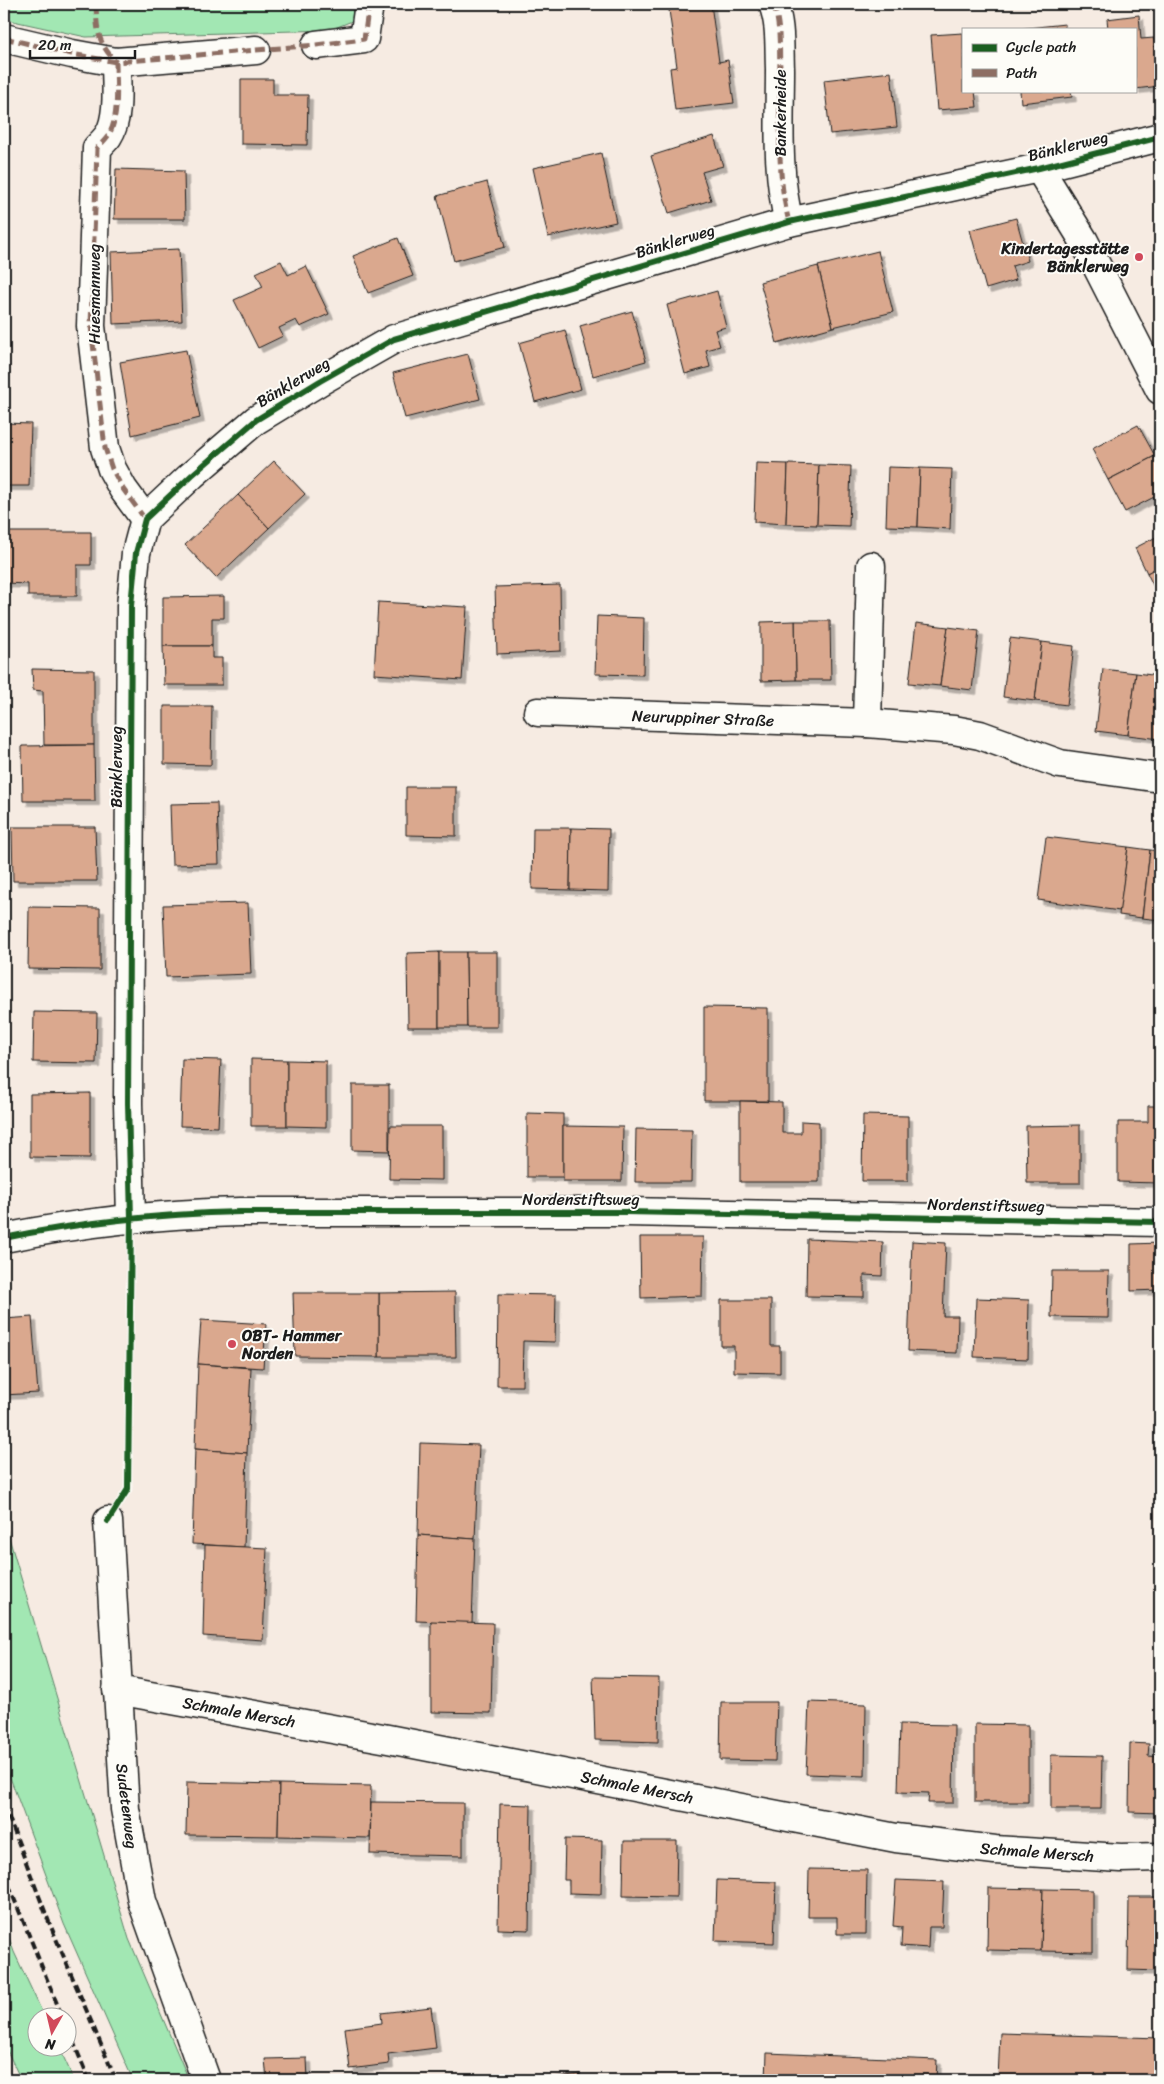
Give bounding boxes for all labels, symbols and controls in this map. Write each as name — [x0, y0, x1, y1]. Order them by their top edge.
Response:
scale bar — [30, 28, 135, 60]
legend — [962, 28, 1136, 92]
text: 20 m — [38, 32, 72, 58]
text: Cycle path — [1006, 34, 1077, 60]
text: Path — [1006, 60, 1037, 86]
street label: Bankerheide — [766, 69, 795, 157]
street label: Bänklerweg — [1025, 122, 1111, 170]
street label: Bänklerweg — [632, 215, 718, 267]
place label: Kindertagesstätte Bänklerweg — [1000, 234, 1130, 281]
street label: Huesmannweg — [80, 244, 109, 344]
marker: Kindertagesstätte Bänklerweg — [1133, 251, 1145, 263]
street label: Bänklerweg — [250, 348, 336, 416]
street label: Neuruppiner Straße — [631, 701, 775, 735]
street label: Bänklerweg — [102, 726, 131, 808]
street label: Nordenstiftsweg — [522, 1185, 640, 1214]
street label: Nordenstiftsweg — [927, 1189, 1045, 1221]
place label: OBT- Hammer Norden — [241, 1321, 343, 1368]
marker: OBT- Hammer Norden — [226, 1338, 238, 1350]
street label: Schmale Mersch — [180, 1688, 298, 1736]
street label: Sudetenweg — [107, 1762, 147, 1850]
street label: Schmale Mersch — [578, 1762, 696, 1812]
street label: Schmale Mersch — [979, 1834, 1095, 1870]
north arrow — [28, 2006, 78, 2056]
text: N — [43, 2031, 58, 2058]

